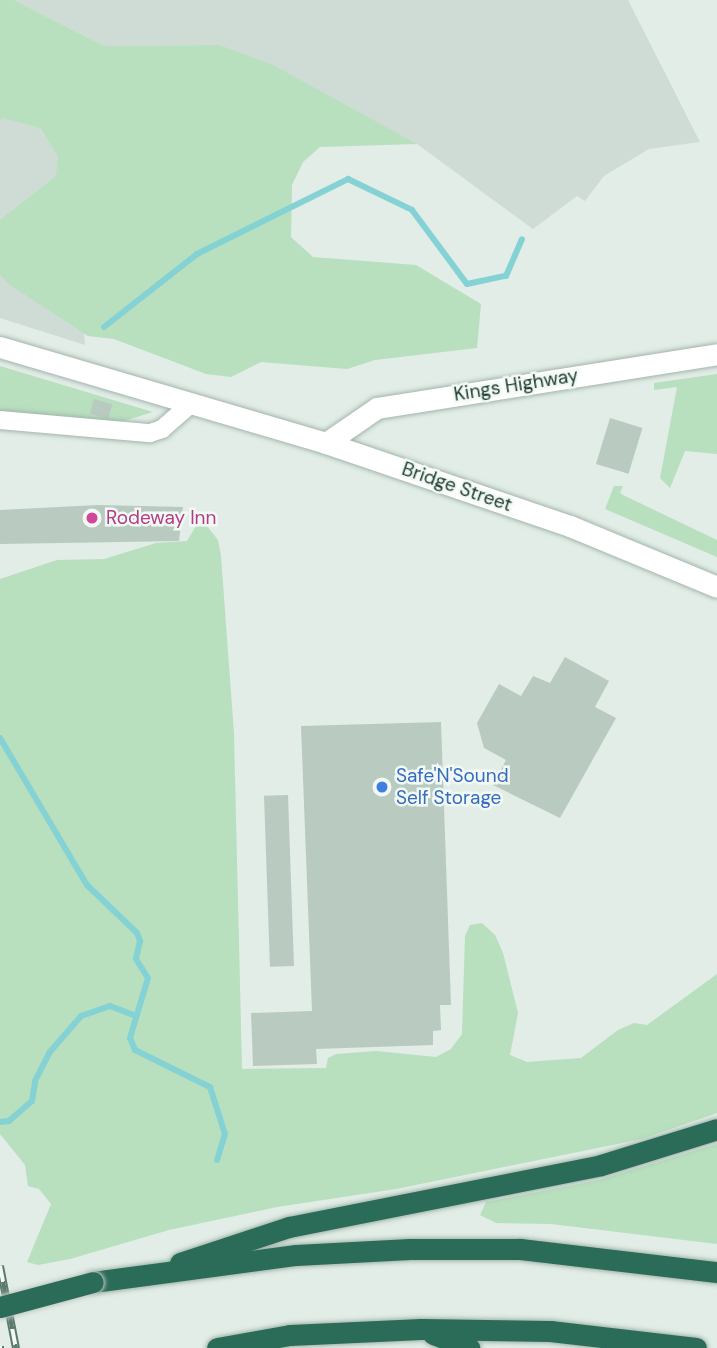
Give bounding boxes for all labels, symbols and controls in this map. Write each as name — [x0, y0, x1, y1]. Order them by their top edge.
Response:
street label: Kings Highway — [452, 364, 580, 406]
street label: Bridge Street — [399, 458, 515, 516]
place label: Rodeway Inn — [106, 507, 216, 529]
marker: Rodeway Inn — [84, 510, 100, 526]
place label: Safe'N'Sound Self Storage — [396, 765, 509, 809]
marker: Safe'N'Sound Self Storage — [374, 779, 390, 795]

